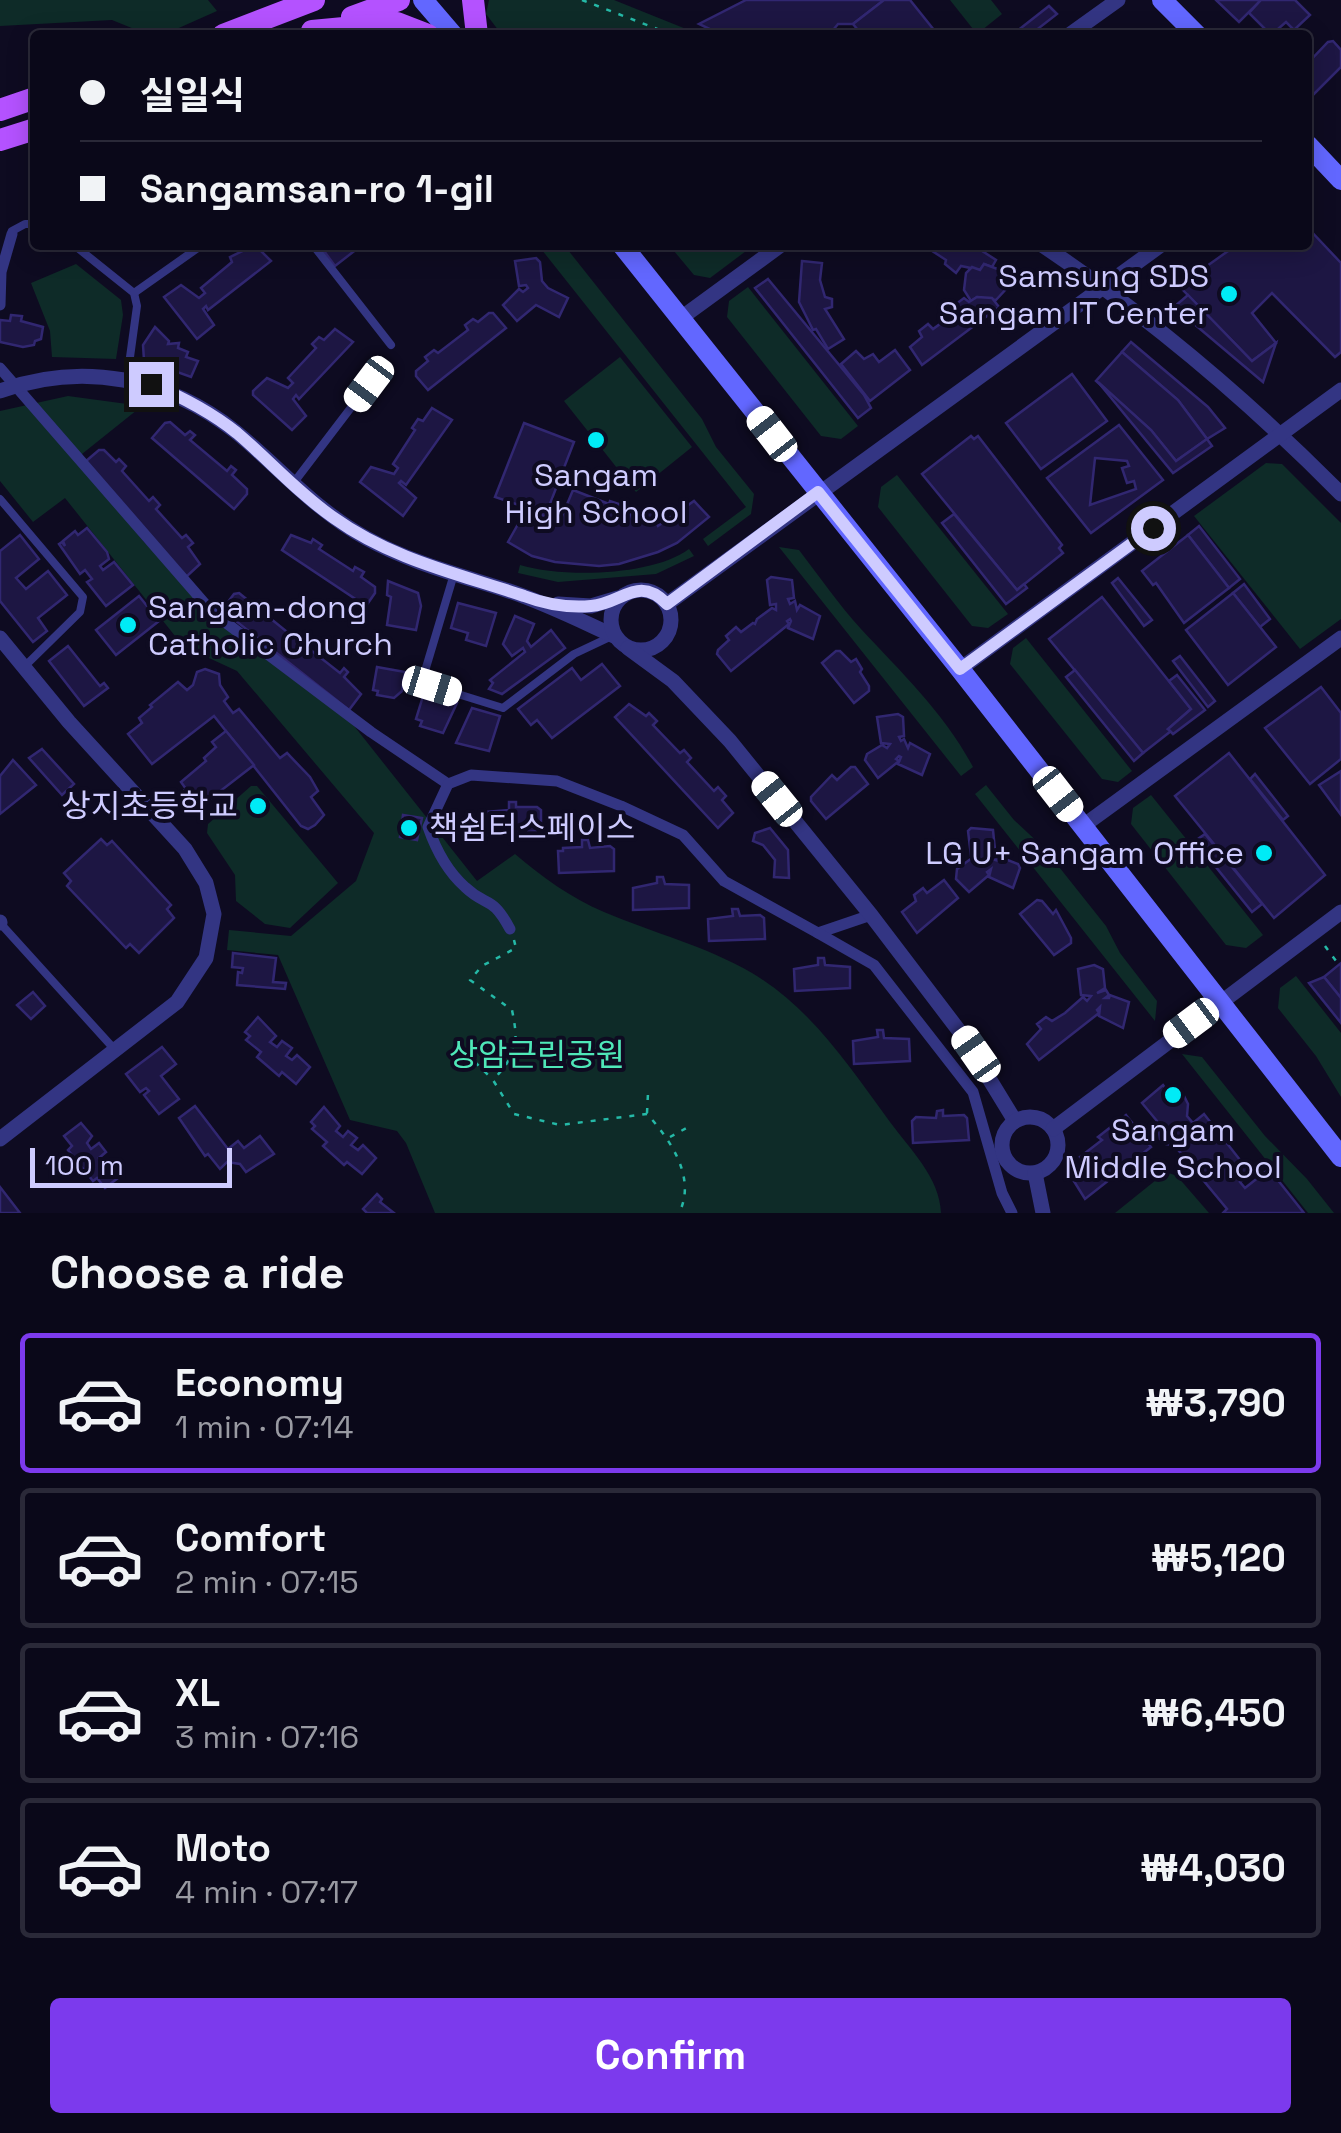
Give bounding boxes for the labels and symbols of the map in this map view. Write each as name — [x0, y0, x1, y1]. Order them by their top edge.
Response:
place label: Samsung SDS Sangam IT Center — [939, 256, 1209, 333]
marker: Samsung SDS Sangam IT Center — [1218, 283, 1240, 305]
car — [339, 351, 399, 417]
route end — [129, 362, 174, 407]
car — [742, 401, 802, 467]
marker: Sangam High School — [585, 429, 607, 451]
place label: Sangam High School — [505, 455, 687, 532]
route start — [1131, 506, 1176, 551]
place label: Sangam-dong Catholic Church — [148, 587, 393, 664]
marker: Sangam-dong Catholic Church — [117, 614, 139, 636]
car — [399, 663, 465, 709]
car — [1028, 761, 1088, 827]
car — [746, 766, 808, 832]
place label: 상지초등학교 — [61, 786, 238, 826]
marker: 상지초등학교 — [247, 795, 269, 817]
place label: 책쉼터스페이스 — [429, 808, 635, 848]
marker: 책쉼터스페이스 — [398, 817, 420, 839]
place label: LG U+ Sangam Office — [925, 833, 1244, 873]
marker: LG U+ Sangam Office — [1253, 842, 1275, 864]
car — [1158, 993, 1224, 1053]
car — [947, 1021, 1005, 1087]
park label: 상암근린공원 — [449, 1035, 625, 1075]
marker: Sangam Middle School — [1162, 1084, 1184, 1106]
place label: Sangam Middle School — [1064, 1110, 1282, 1187]
scale bar — [30, 1143, 232, 1188]

